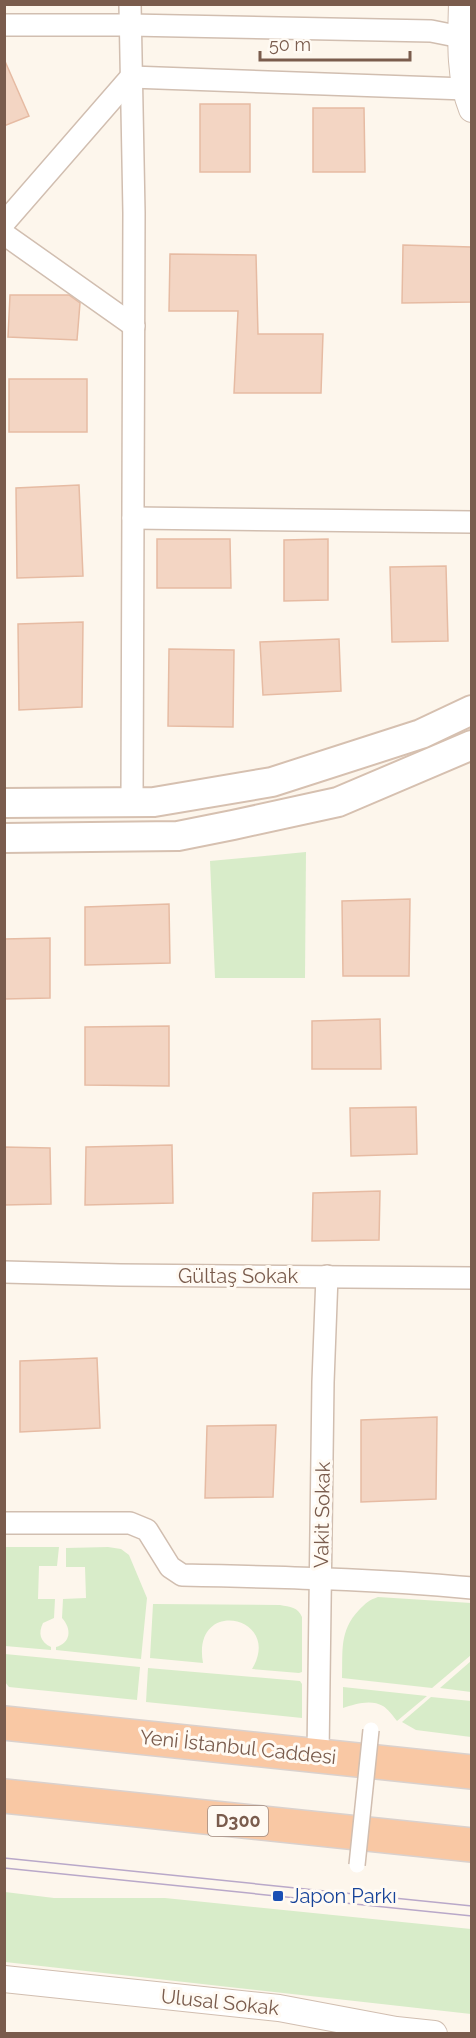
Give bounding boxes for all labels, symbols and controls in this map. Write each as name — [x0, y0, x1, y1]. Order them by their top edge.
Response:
scale bar — [260, 24, 410, 62]
text: 50 m — [269, 34, 311, 55]
street label: Gültaş Sokak — [178, 1264, 298, 1288]
street label: Vakit Sokak — [309, 1461, 335, 1568]
street label: Yeni İstanbul Caddesi — [139, 1724, 337, 1769]
road number: D300 — [208, 1806, 268, 1836]
place label: Japon Parkı — [290, 1884, 397, 1908]
marker: Japon Parkı — [271, 1889, 285, 1903]
street label: Ulusal Sokak — [160, 1984, 281, 2020]

